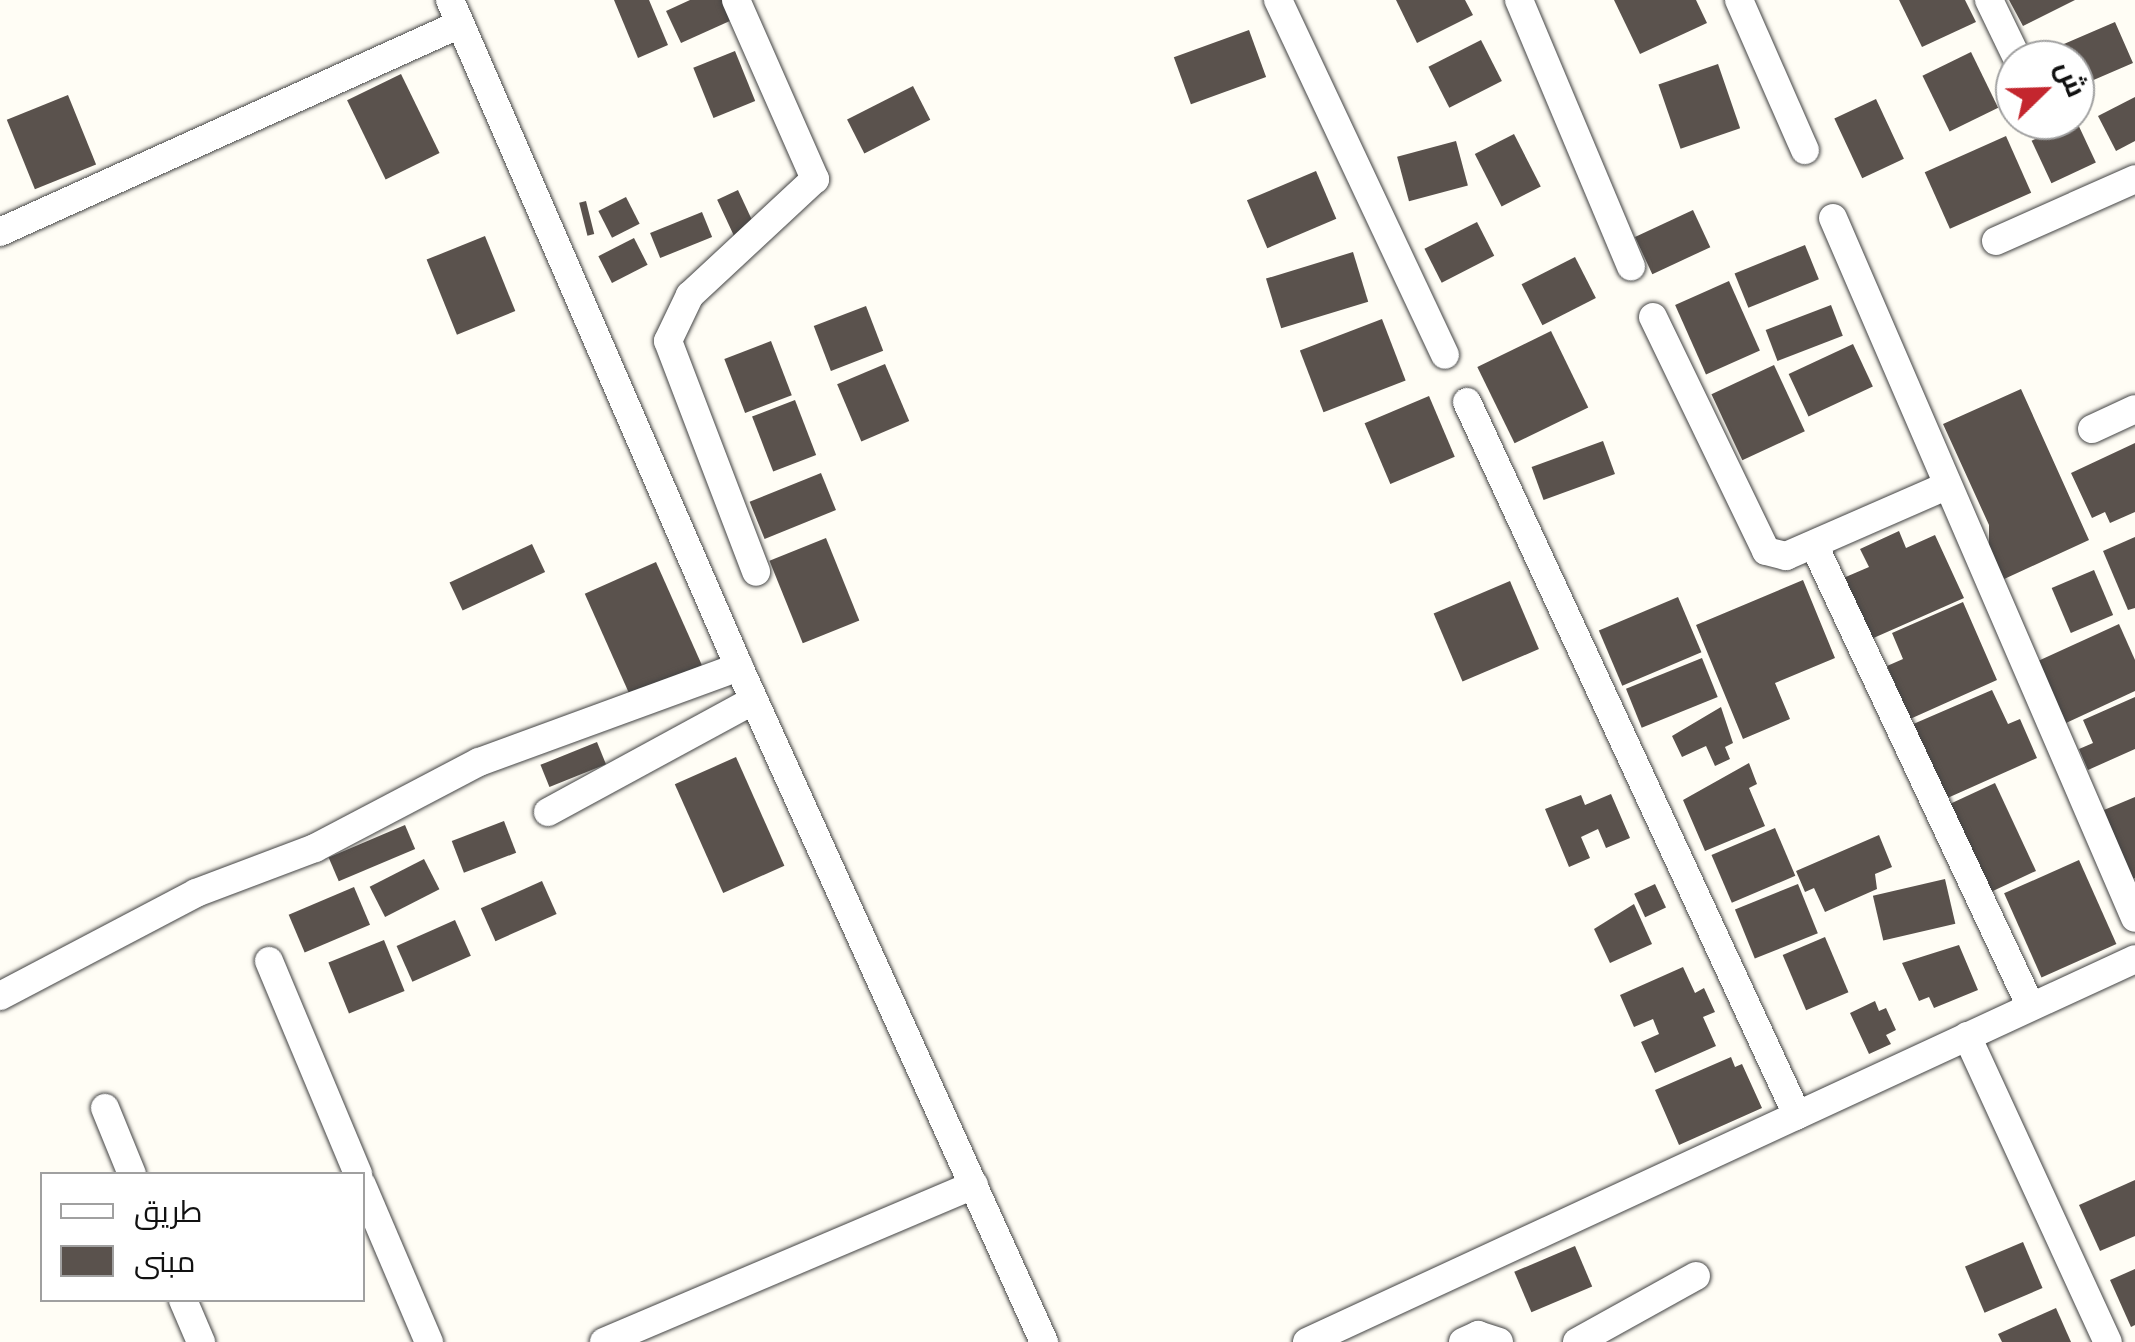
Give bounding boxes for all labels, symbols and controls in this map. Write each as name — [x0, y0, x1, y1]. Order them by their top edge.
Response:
north arrow — [1995, 40, 2095, 140]
text: ش — [2049, 56, 2093, 102]
legend — [40, 1172, 365, 1302]
text: طريق — [134, 1194, 203, 1230]
text: مبنى — [134, 1244, 195, 1280]

